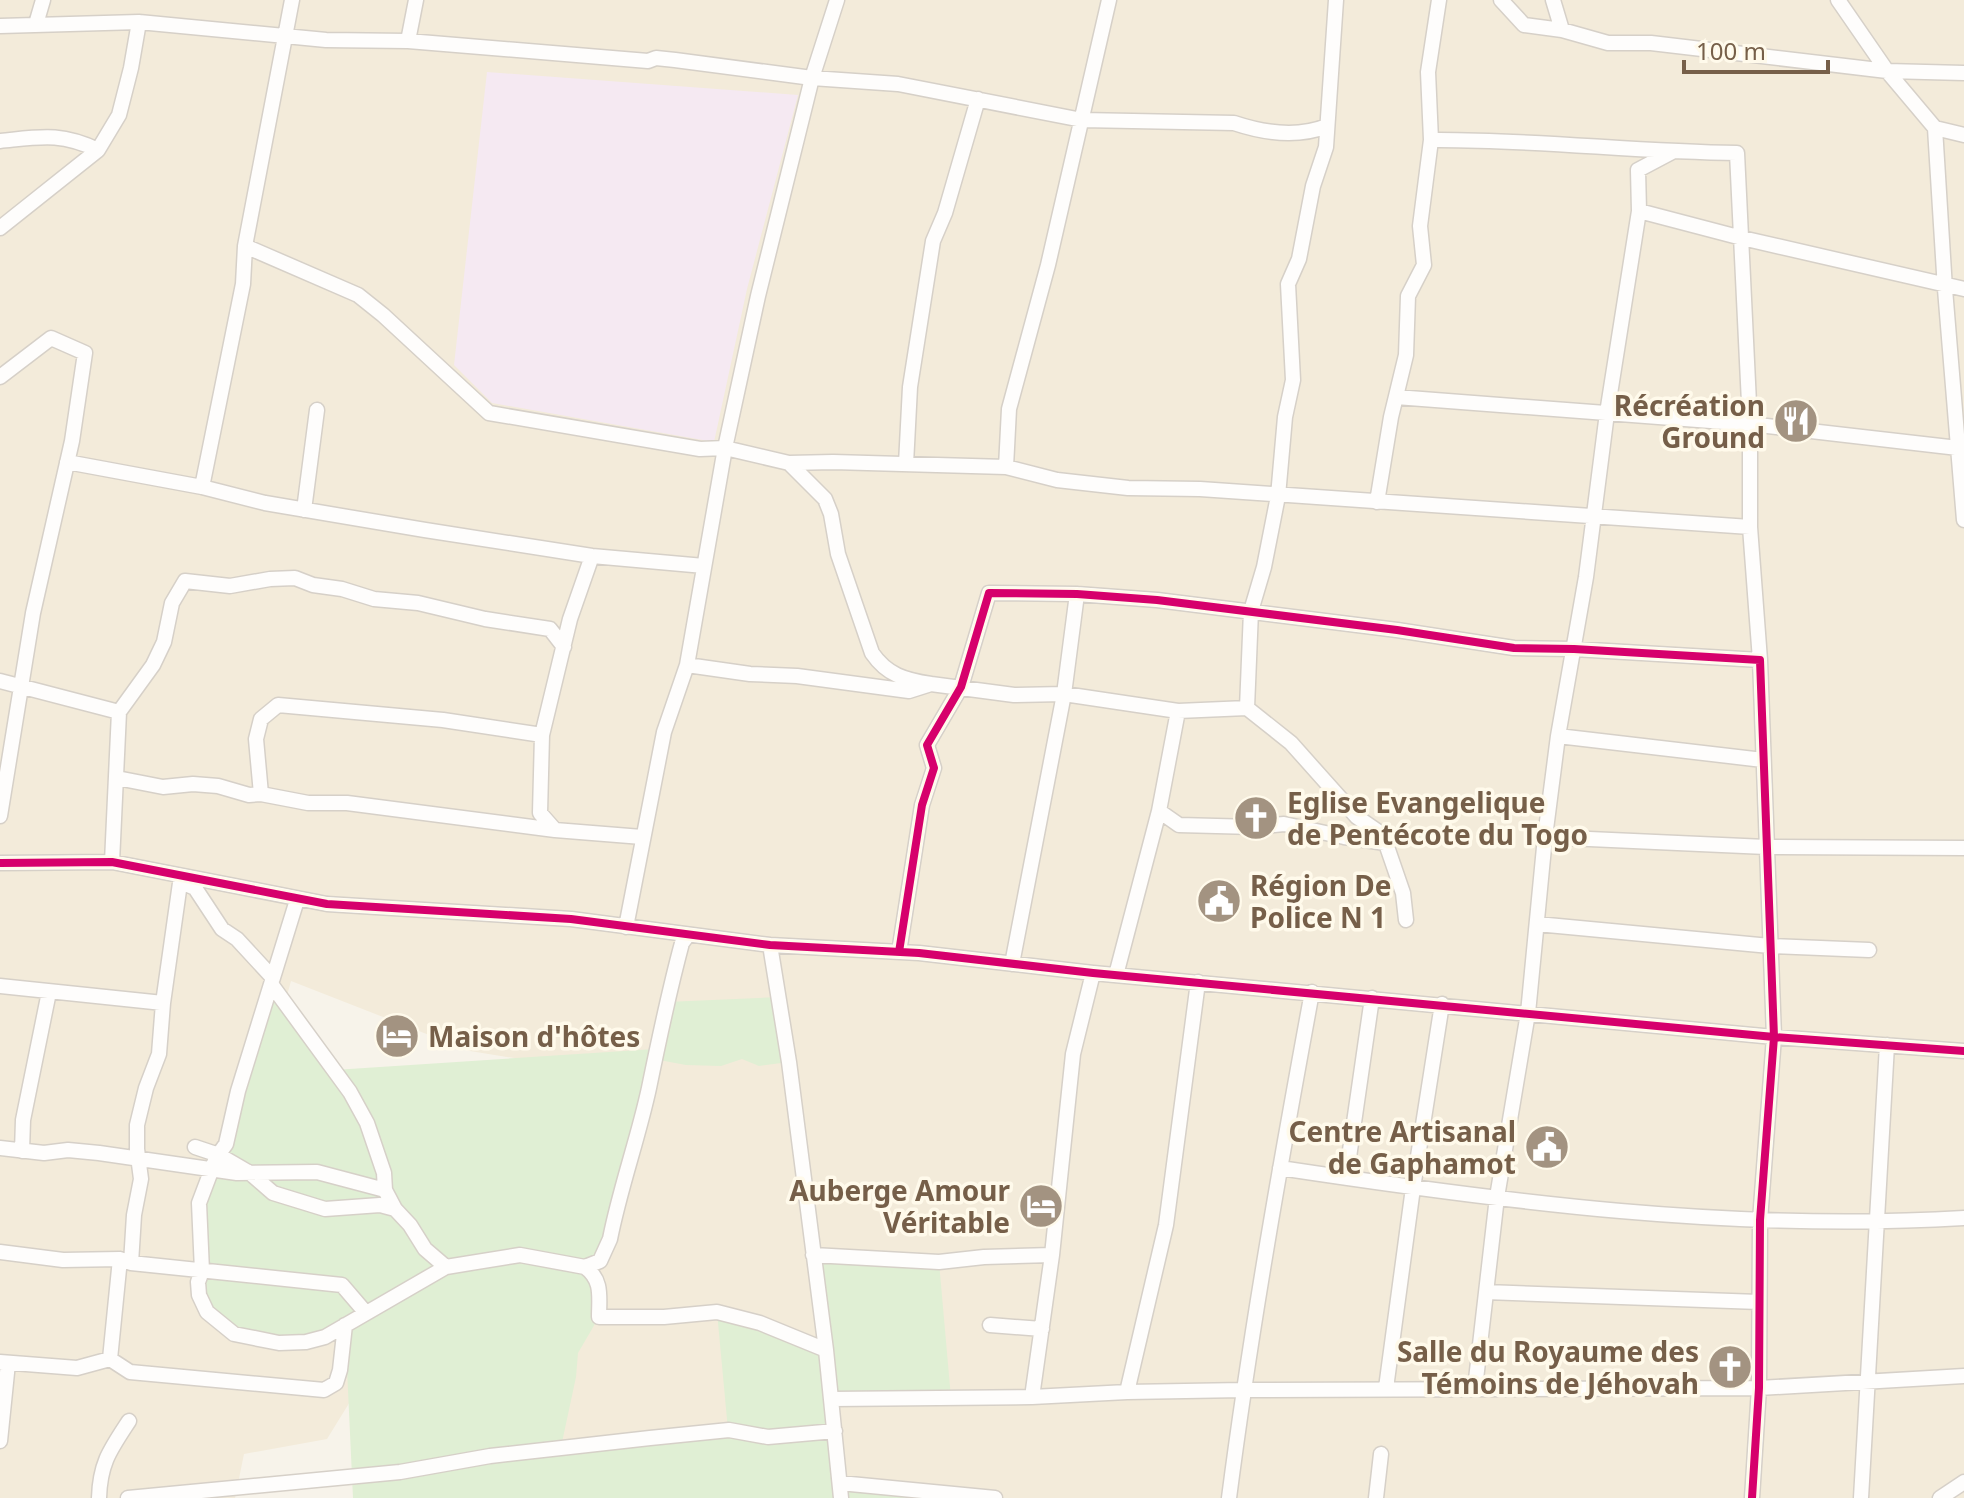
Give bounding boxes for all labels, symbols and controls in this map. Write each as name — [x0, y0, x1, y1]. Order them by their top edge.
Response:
scale bar — [1684, 24, 1828, 74]
text: 100 m — [1696, 34, 1766, 67]
place label: Récréation Ground — [1614, 386, 1765, 456]
restaurant icon: Récréation Ground — [1772, 397, 1820, 445]
place label: Eglise Evangelique de Pentécote du Togo — [1287, 783, 1588, 853]
church icon: Eglise Evangelique de Pentécote du Togo — [1232, 794, 1280, 842]
place label: Région De Police N 1 — [1250, 866, 1391, 936]
public building icon: Région De Police N 1 — [1195, 877, 1243, 925]
hotel icon: Maison d'hôtes — [373, 1012, 421, 1060]
place label: Maison d'hôtes — [428, 1017, 640, 1055]
place label: Centre Artisanal de Gaphamot — [1288, 1112, 1516, 1182]
public building icon: Centre Artisanal de Gaphamot — [1523, 1123, 1571, 1171]
place label: Auberge Amour Véritable — [789, 1171, 1010, 1241]
hotel icon: Auberge Amour Véritable — [1017, 1182, 1065, 1230]
place label: Salle du Royaume des Témoins de Jéhovah — [1397, 1332, 1699, 1402]
church icon: Salle du Royaume des Témoins de Jéhovah — [1706, 1343, 1754, 1391]

